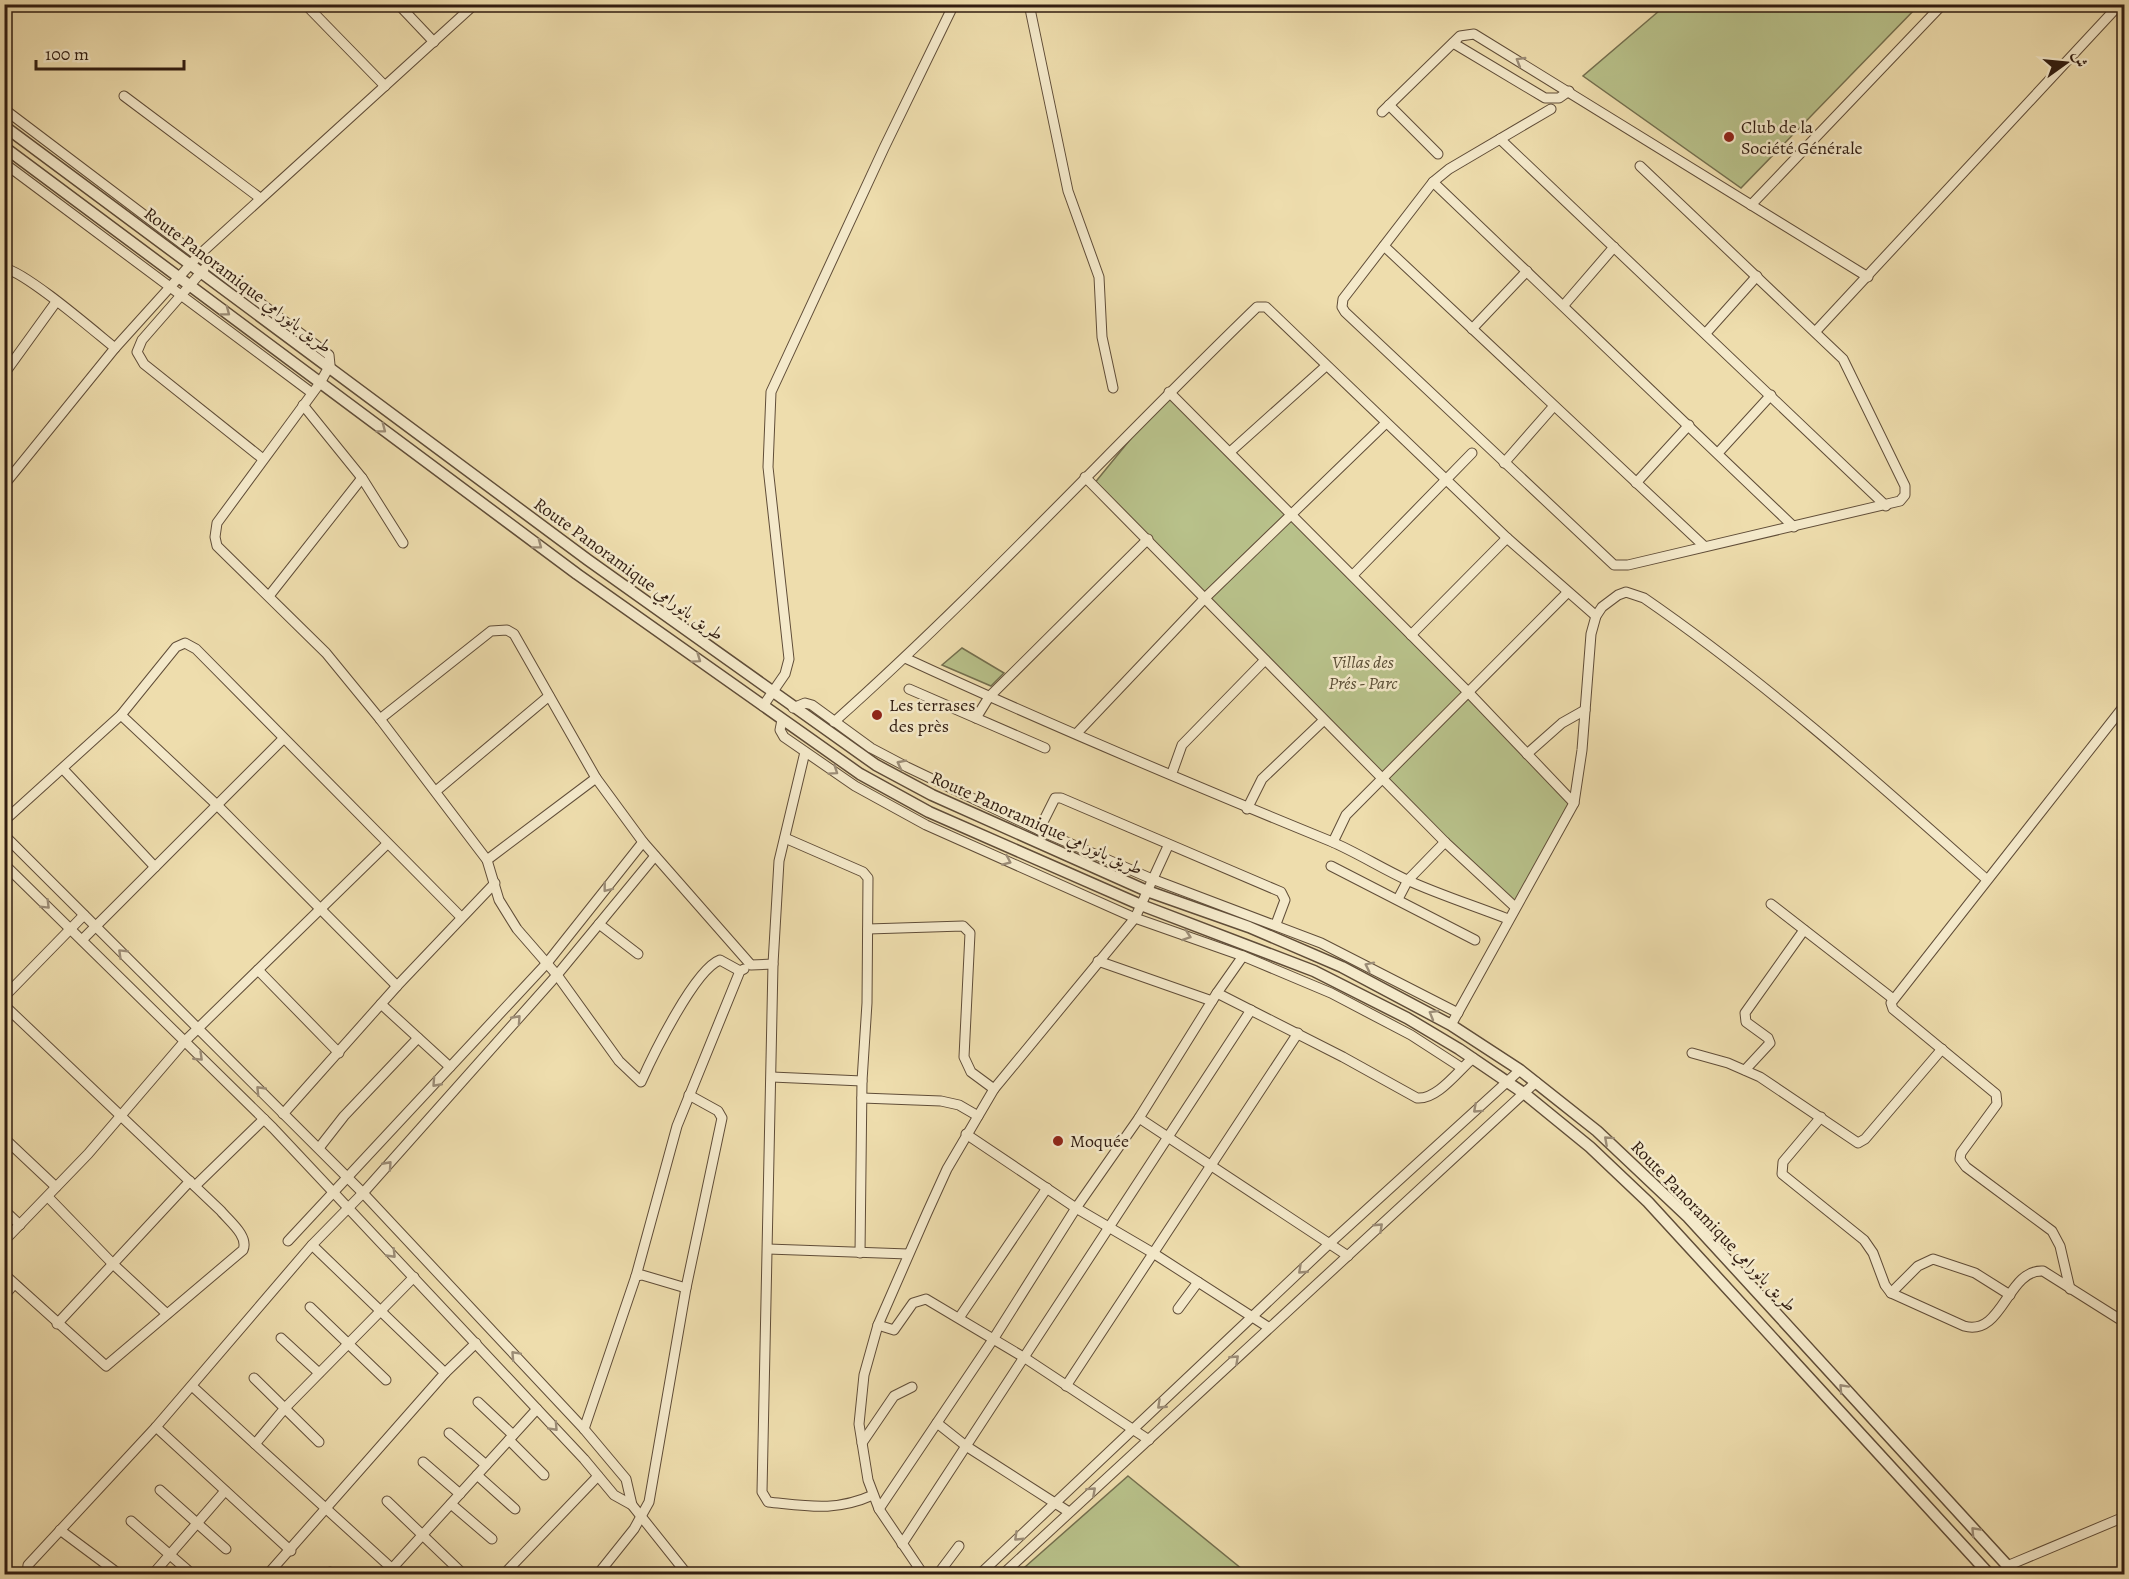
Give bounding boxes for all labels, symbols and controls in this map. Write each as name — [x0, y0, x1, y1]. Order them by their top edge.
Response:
scale bar — [36, 33, 184, 71]
north arrow — [2036, 33, 2096, 93]
text: 100 m — [45, 42, 89, 66]
text: ش — [2067, 49, 2092, 70]
one-way arrow — [1515, 57, 1526, 68]
place label: Club de la Société Générale — [1741, 115, 1863, 160]
marker: Club de la Société Générale — [1722, 130, 1736, 144]
street label: Route Panoramique طريق بانورامي — [137, 201, 337, 361]
one-way arrow — [219, 304, 230, 315]
one-way arrow — [375, 421, 386, 432]
street label: Route Panoramique طريق بانورامي — [527, 492, 729, 649]
one-way arrow — [532, 538, 543, 549]
park label: Villas des Prés - Parc — [1329, 650, 1398, 695]
one-way arrow — [690, 652, 701, 663]
place label: Les terrases des près — [889, 693, 976, 738]
marker: Les terrases des près — [870, 708, 884, 722]
one-way arrow — [897, 760, 908, 771]
one-way arrow — [828, 764, 838, 776]
street label: Route Panoramique طريق بانورامي — [926, 765, 1147, 883]
one-way arrow — [1000, 854, 1011, 866]
one-way arrow — [603, 881, 614, 892]
one-way arrow — [39, 898, 49, 909]
one-way arrow — [1181, 928, 1191, 941]
one-way arrow — [118, 949, 129, 960]
one-way arrow — [1365, 962, 1376, 974]
one-way arrow — [1429, 1010, 1439, 1022]
one-way arrow — [510, 1015, 521, 1026]
one-way arrow — [193, 1050, 203, 1061]
one-way arrow — [432, 1076, 443, 1087]
one-way arrow — [256, 1087, 267, 1098]
one-way arrow — [1473, 1102, 1483, 1113]
place label: Moquée — [1070, 1129, 1129, 1153]
marker: Moquée — [1051, 1134, 1065, 1148]
street label: Route Panoramique طريق بانورامي — [1623, 1135, 1802, 1319]
one-way arrow — [1604, 1136, 1615, 1147]
one-way arrow — [381, 1161, 392, 1172]
one-way arrow — [1371, 1224, 1382, 1235]
one-way arrow — [385, 1248, 396, 1258]
one-way arrow — [1298, 1263, 1309, 1274]
one-way arrow — [511, 1352, 522, 1362]
one-way arrow — [1227, 1355, 1238, 1366]
one-way arrow — [1840, 1384, 1851, 1395]
one-way arrow — [1157, 1397, 1168, 1408]
one-way arrow — [547, 1421, 558, 1431]
one-way arrow — [1085, 1487, 1096, 1498]
one-way arrow — [1971, 1528, 1982, 1538]
one-way arrow — [1014, 1530, 1025, 1541]

